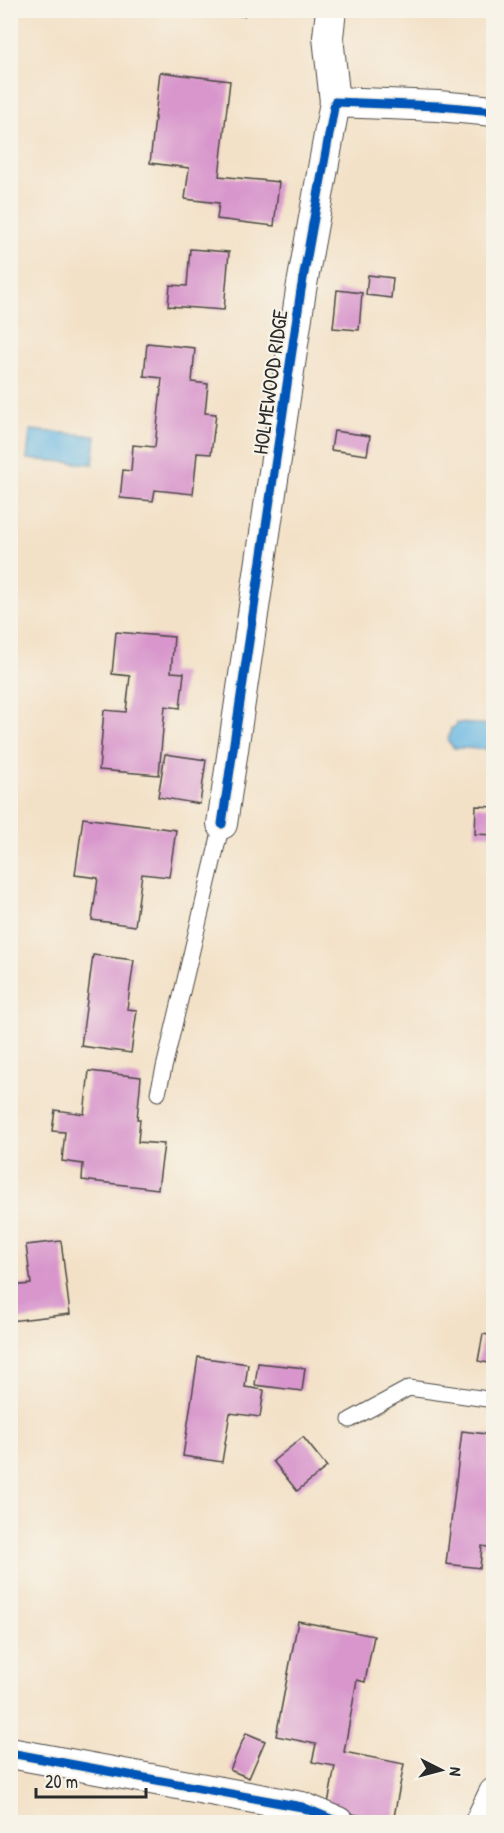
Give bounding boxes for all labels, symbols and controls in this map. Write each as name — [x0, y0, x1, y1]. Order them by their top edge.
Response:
street label: HOLMEWOOD RIDGE — [245, 308, 295, 456]
north arrow — [411, 1740, 471, 1800]
scale bar — [36, 1761, 146, 1799]
text: N — [444, 1766, 467, 1777]
text: 20 m — [45, 1769, 78, 1794]

